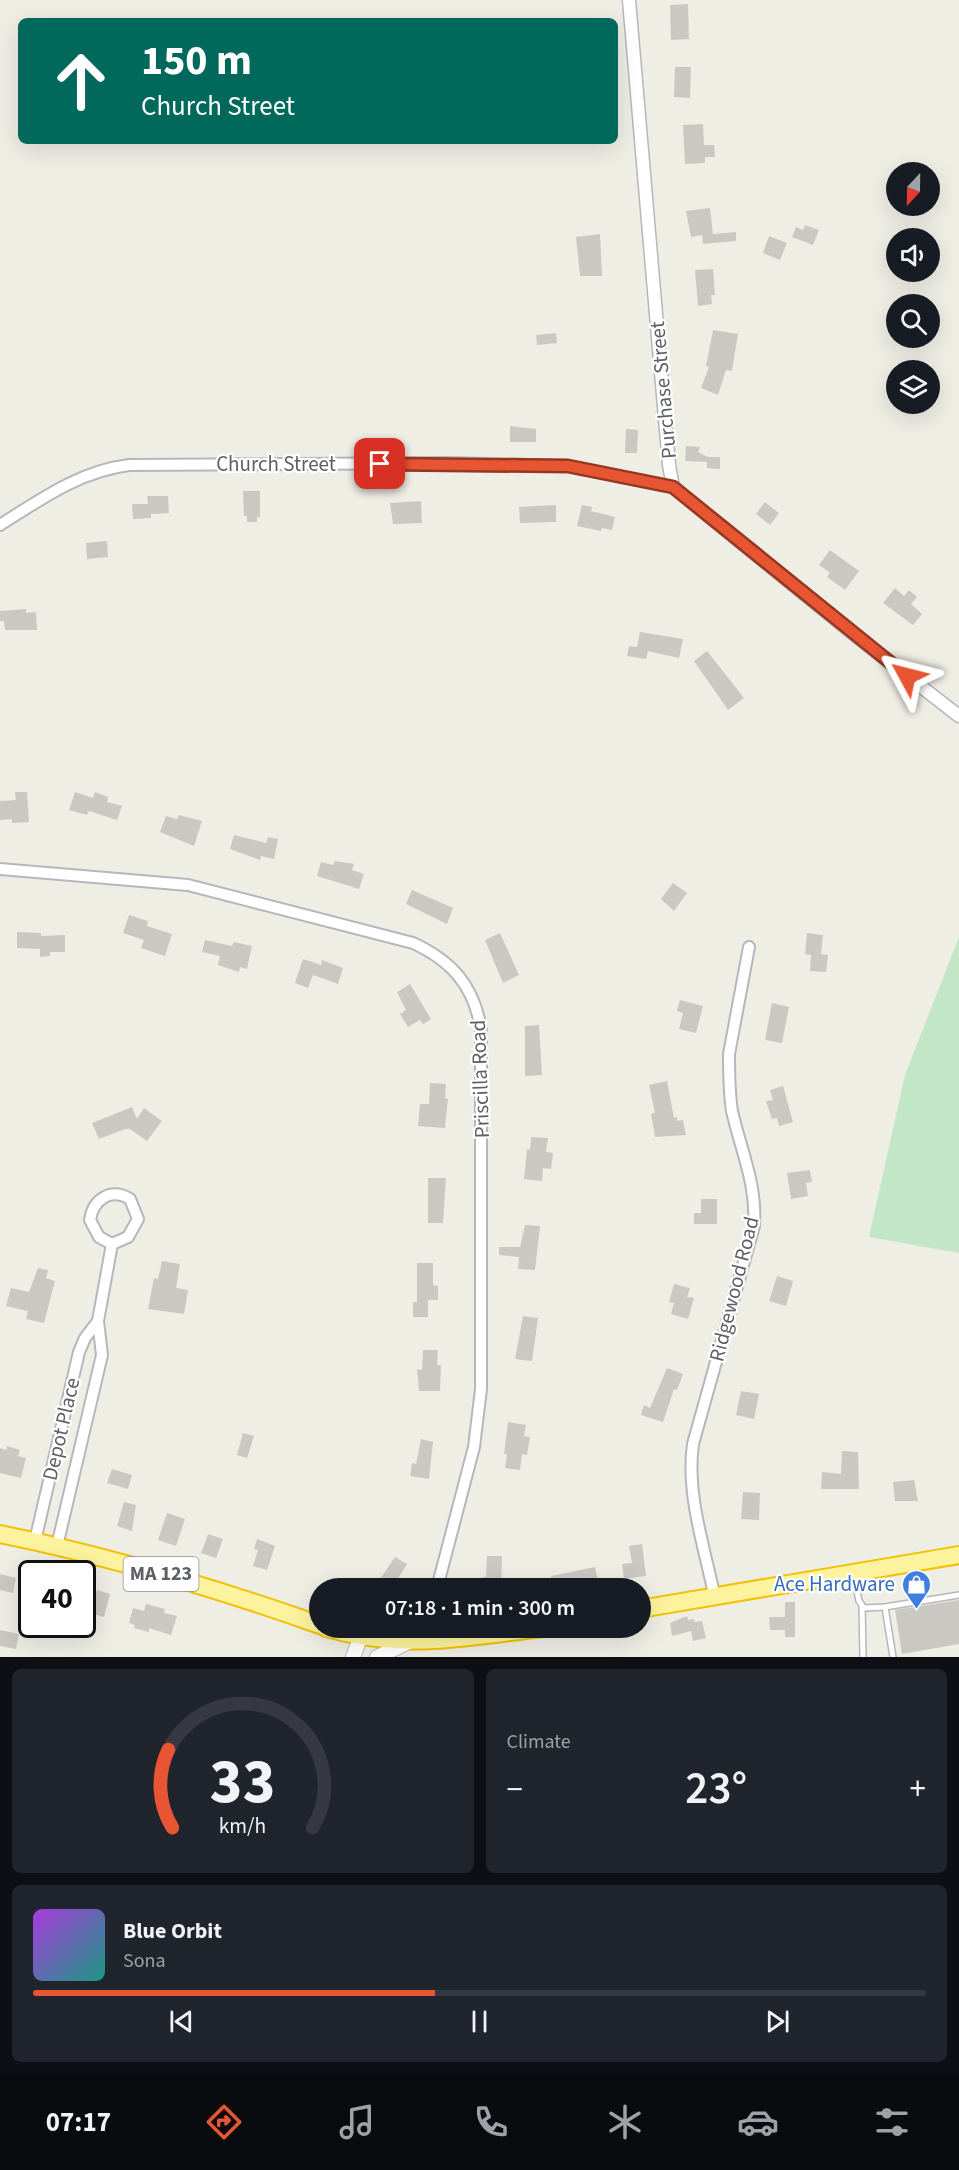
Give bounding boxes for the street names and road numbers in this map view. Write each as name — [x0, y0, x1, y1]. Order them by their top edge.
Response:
street label: Purchase Street — [642, 320, 684, 460]
street label: Church Street — [216, 449, 336, 479]
street label: Priscilla Road — [463, 1019, 497, 1139]
street label: Ridgewood Road — [702, 1213, 766, 1365]
street label: Depot Place — [35, 1375, 87, 1483]
road number: MA 123 — [124, 1557, 198, 1591]

